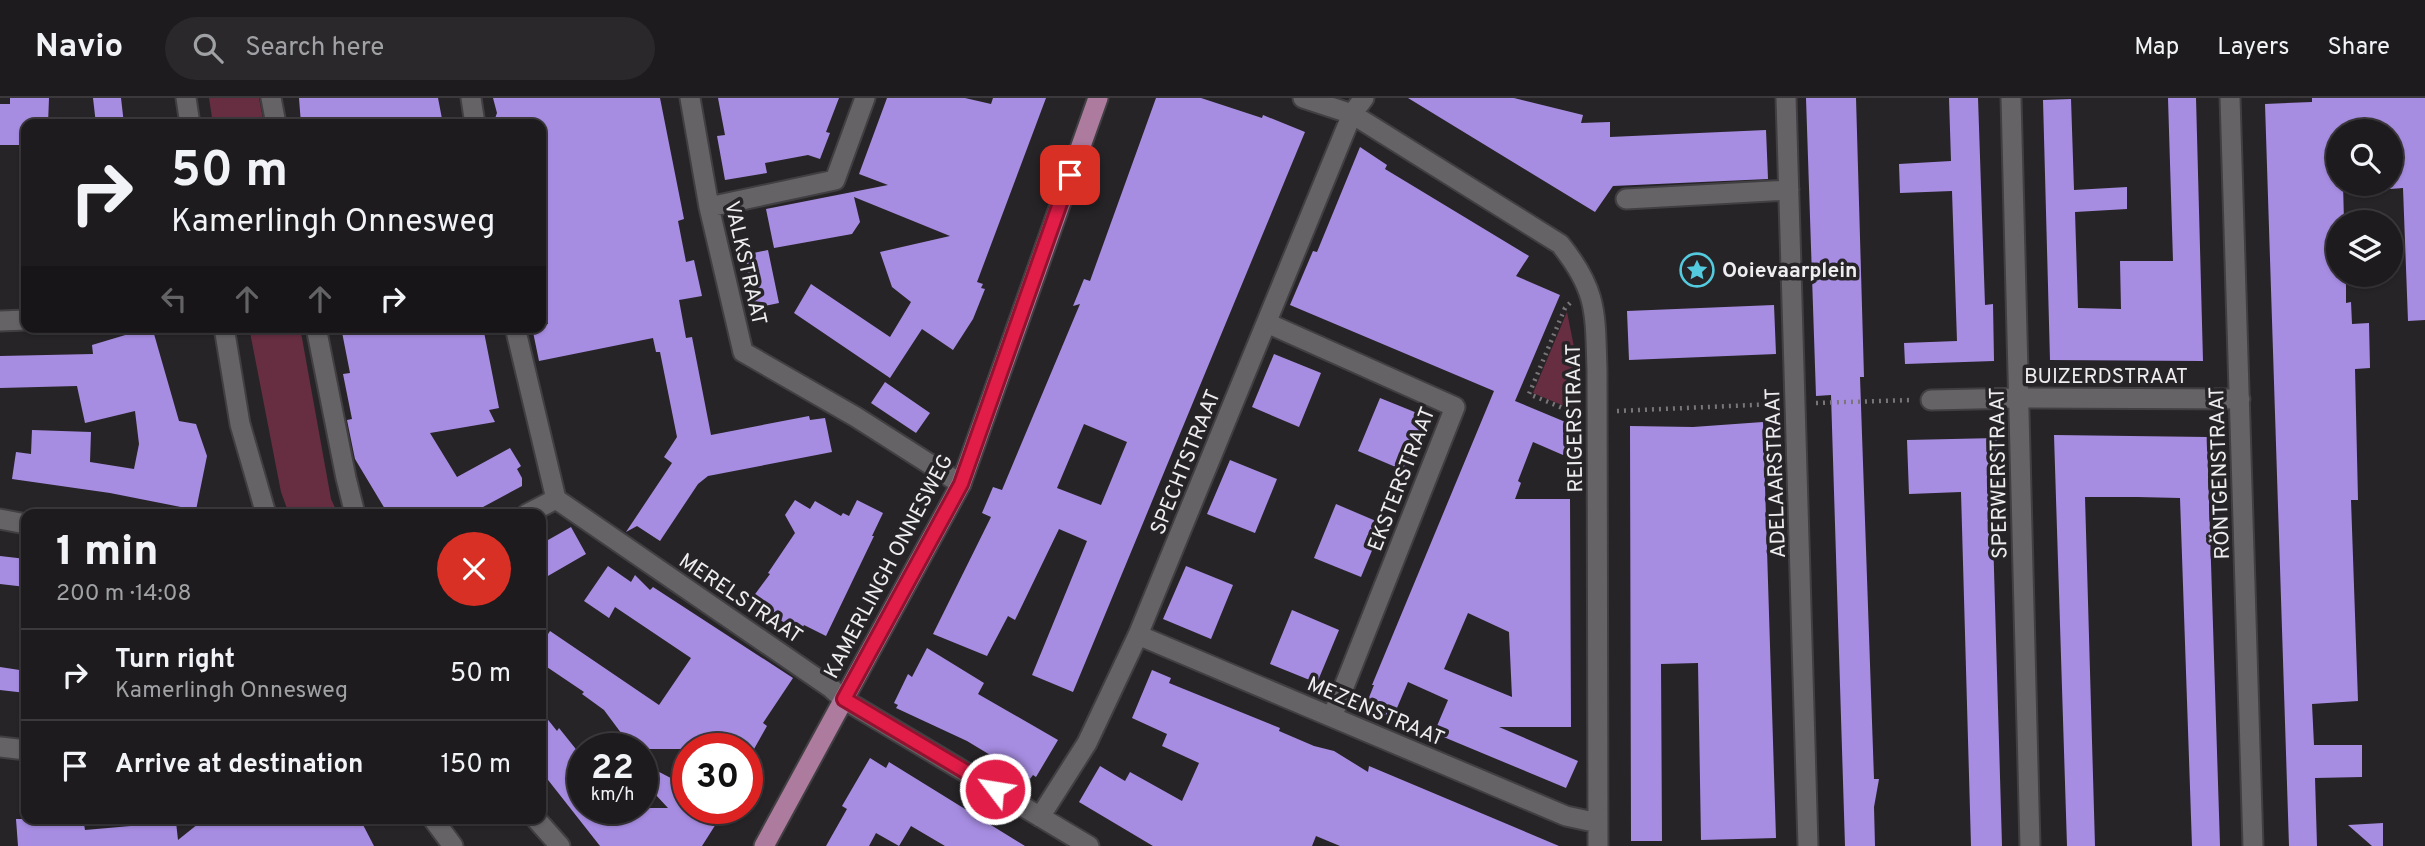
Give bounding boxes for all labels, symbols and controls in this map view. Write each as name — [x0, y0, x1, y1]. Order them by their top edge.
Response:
search box — [165, 17, 655, 80]
text: Navio — [35, 27, 123, 69]
icon: search — [189, 29, 227, 67]
text: Search here — [245, 32, 384, 65]
text: Map — [2134, 33, 2179, 63]
text: Layers — [2217, 33, 2289, 63]
text: Share — [2327, 33, 2390, 63]
map controls — [2326, 119, 2403, 287]
button: search — [2326, 119, 2403, 196]
text: 50 m — [171, 142, 288, 204]
pin — [1040, 145, 1100, 205]
icon: right — [56, 147, 147, 238]
icon: arrive — [1051, 156, 1089, 194]
street label: VALKSTRAAT — [717, 198, 772, 328]
text: Kamerlingh Onnesweg — [171, 203, 495, 243]
button: layers — [2326, 210, 2403, 287]
place icon: Ooievaarplein — [1678, 251, 1716, 289]
place label: Ooievaarplein — [1722, 258, 1858, 285]
icon: left — [155, 280, 193, 318]
icon: ahead — [228, 280, 266, 318]
icon: ahead — [301, 280, 339, 318]
icon: right — [374, 280, 412, 318]
street label: REIGERSTRAAT — [1561, 343, 1590, 493]
street label: BUIZERDSTRAAT — [2024, 364, 2188, 391]
street label: SPECHTSTRAAT — [1145, 386, 1228, 539]
street label: RÖNTGENSTRAAT — [2204, 386, 2237, 560]
street label: ADELAARSTRAAT — [1760, 387, 1793, 559]
street label: SPERWERSTRAAT — [1985, 387, 2014, 559]
street label: EKSTERSTRAAT — [1363, 404, 1442, 555]
street label: KAMERLINGH ONNESWEG — [819, 450, 960, 684]
text: 1 min — [56, 527, 159, 580]
button: close — [437, 532, 511, 606]
street label: MERELSTRAAT — [673, 548, 807, 651]
text: 200 m · 14:08 — [56, 580, 192, 609]
text: Turn right — [115, 644, 235, 677]
icon: right — [56, 656, 94, 694]
text: 50 m — [450, 658, 511, 691]
street label: MEZENSTRAAT — [1303, 671, 1448, 753]
text: Kamerlingh Onnesweg — [115, 677, 348, 706]
speed limit sign: 30 — [672, 733, 763, 824]
icon: arrive — [56, 747, 94, 785]
text: 22 — [591, 747, 634, 791]
text: Arrive at destination — [115, 749, 363, 782]
text: 150 m — [440, 749, 511, 782]
position arrow — [958, 752, 1032, 826]
text: km/h — [591, 784, 634, 807]

